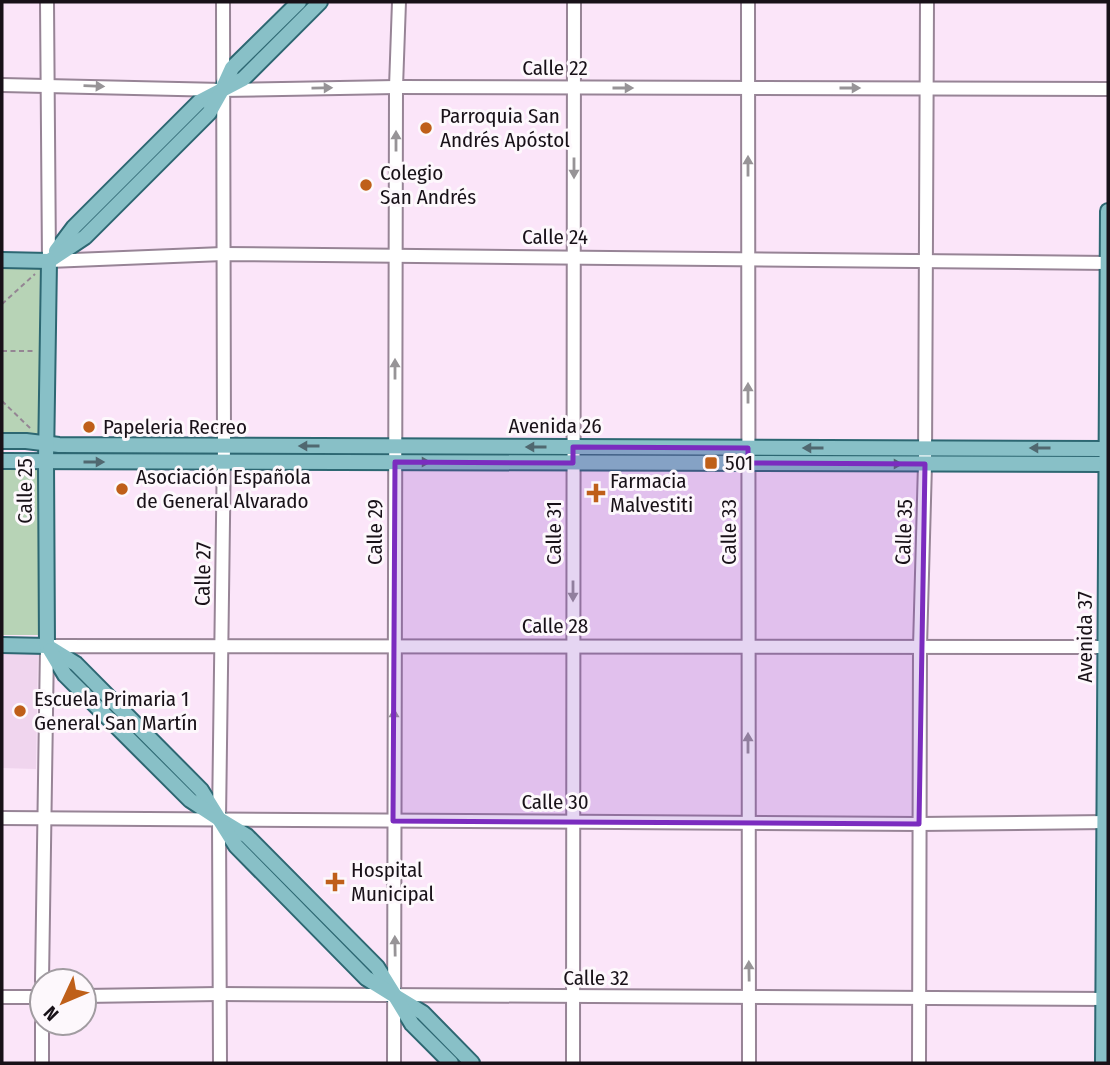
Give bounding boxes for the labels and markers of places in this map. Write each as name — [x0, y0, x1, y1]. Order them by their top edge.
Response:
place label: Parroquia San Andrés Apóstol — [440, 103, 570, 153]
marker: Parroquia San Andrés Apóstol — [418, 120, 434, 136]
place label: Colegio San Andrés — [380, 160, 476, 210]
marker: Colegio San Andrés — [358, 177, 374, 193]
place label: Papeleria Recreo — [103, 414, 247, 440]
marker: Papeleria Recreo — [81, 419, 97, 435]
place label: 501 — [725, 450, 753, 476]
marker: 501 — [703, 455, 719, 471]
place label: Asociación Española de General Alvarado — [136, 464, 311, 514]
place label: Farmacia Malvestiti — [610, 468, 693, 518]
marker: Asociación Española de General Alvarado — [114, 481, 130, 497]
marker: Farmacia Malvestiti — [588, 485, 604, 501]
place label: Escuela Primaria 1 General San Martín — [34, 686, 198, 736]
marker: Escuela Primaria 1 General San Martín — [12, 703, 28, 719]
place label: Hospital Municipal — [351, 857, 435, 907]
marker: Hospital Municipal — [325, 872, 345, 892]

